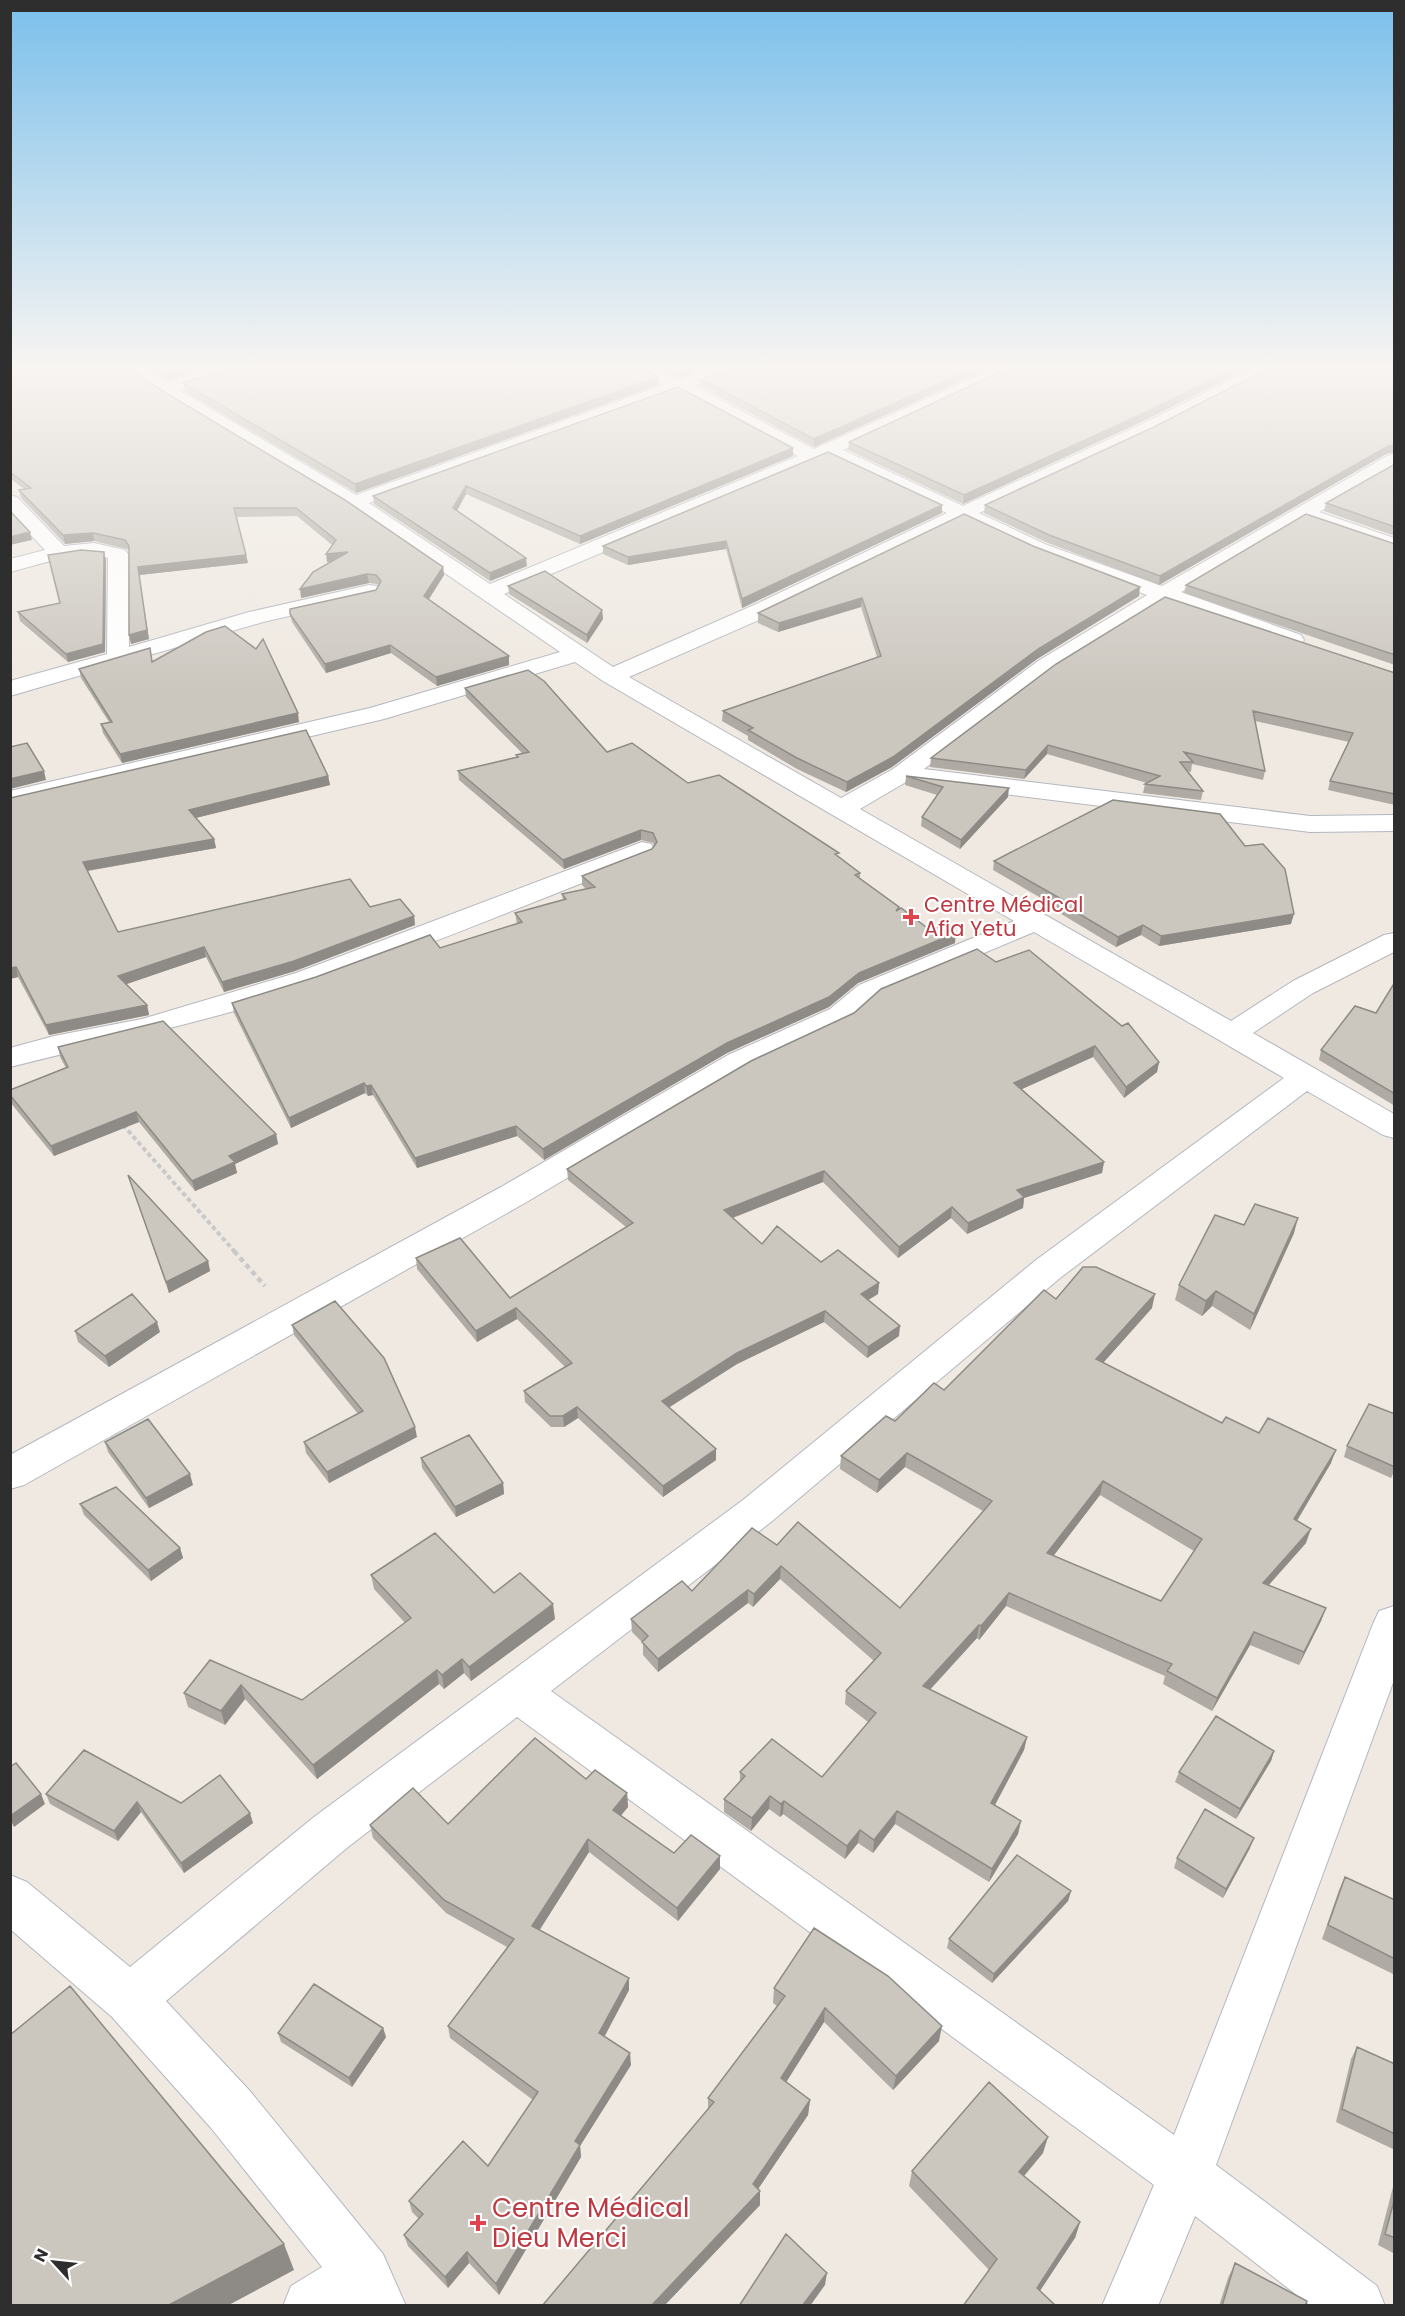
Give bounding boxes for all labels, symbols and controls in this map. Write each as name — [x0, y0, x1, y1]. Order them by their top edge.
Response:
place label: Centre Médical Afia Yetu — [924, 890, 1083, 943]
marker: Centre Médical Afia Yetu — [902, 908, 920, 926]
place label: Centre Médical Dieu Merci — [492, 2190, 689, 2256]
marker: Centre Médical Dieu Merci — [469, 2214, 487, 2232]
north arrow — [24, 2232, 84, 2292]
text: N — [28, 2245, 54, 2266]

